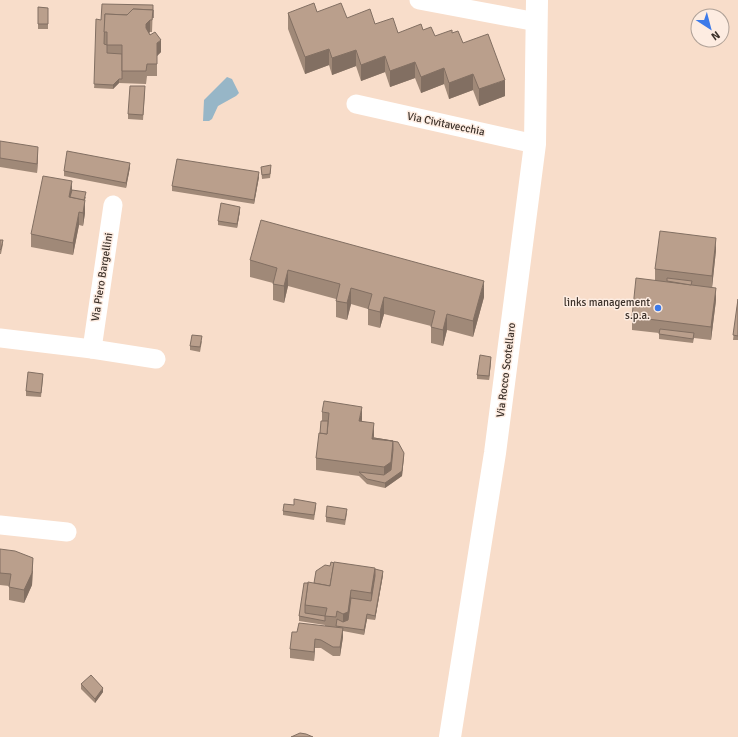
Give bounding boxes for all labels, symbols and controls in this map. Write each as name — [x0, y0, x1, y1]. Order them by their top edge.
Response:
north arrow — [690, 8, 730, 48]
text: N — [709, 28, 723, 43]
street label: Via Civitavecchia — [406, 109, 486, 139]
street label: Via Piero Bargellini — [89, 232, 115, 322]
place label: links management s.p.a. — [564, 296, 650, 322]
marker: links management s.p.a. — [653, 303, 663, 313]
street label: Via Rocco Scotellaro — [494, 322, 518, 418]

